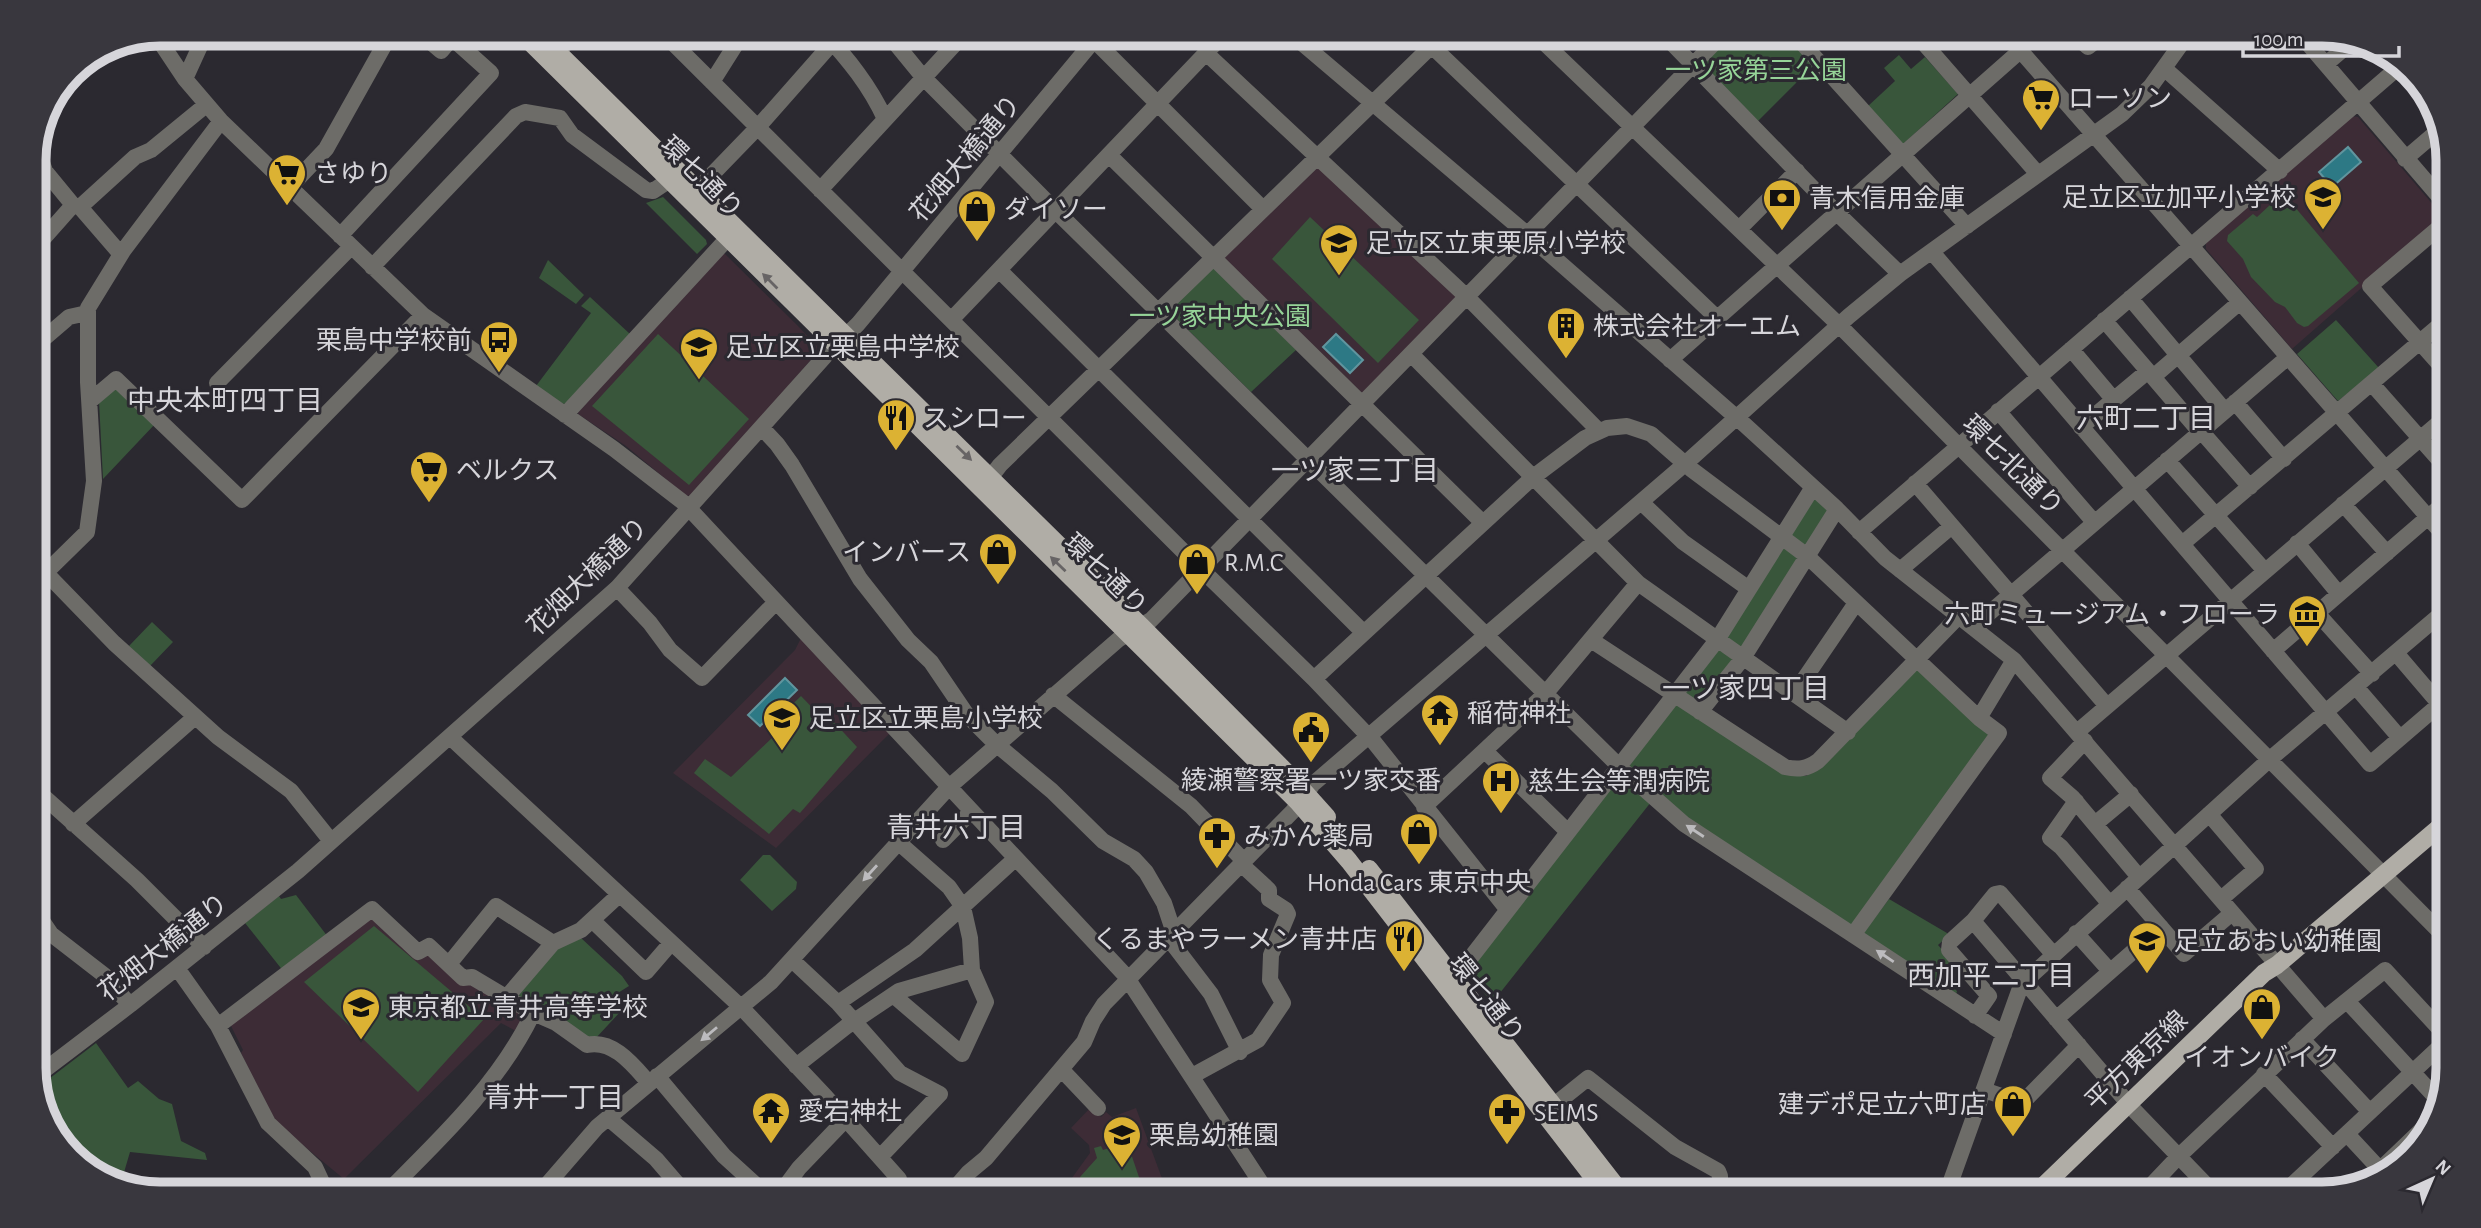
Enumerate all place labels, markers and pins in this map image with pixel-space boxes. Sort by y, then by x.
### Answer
supermarket icon: ローソン [2020,77,2062,132]
place label: ローソン [2068,86,2172,112]
supermarket icon: さゆり [266,152,308,207]
place label: さゆり [314,161,392,187]
school or university icon: 足立区立加平小学校 [2302,176,2344,231]
bank icon: 青木信用金庫 [1761,177,1803,232]
place label: 足立区立加平小学校 [2062,183,2296,211]
place label: 青木信用金庫 [1809,184,1965,212]
shop icon: ダイソー [956,188,998,243]
place label: ダイソー [1004,196,1108,223]
school or university icon: 足立区立東栗原小学校 [1318,222,1360,277]
place label: 足立区立東栗原小学校 [1366,229,1626,257]
building icon: 株式会社オーエム [1545,305,1587,360]
place label: 株式会社オーエム [1593,313,1801,340]
bus stop icon: 栗島中学校前 [478,319,520,374]
place label: 栗島中学校前 [316,326,472,354]
school or university icon: 足立区立栗島中学校 [678,326,720,381]
place label: 足立区立栗島中学校 [726,333,960,361]
restaurant icon: スシロー [875,397,917,452]
place label: スシロー [923,406,1027,432]
supermarket icon: ベルクス [408,449,450,504]
place label: ベルクス [456,458,559,484]
shop icon: インバース [977,531,1019,586]
place label: インバース [842,539,971,566]
shop icon: R.M.C [1176,541,1218,596]
place label: R.M.C [1224,550,1283,576]
museum icon: 六町ミュージアム・フローラ [2286,593,2328,648]
place label: 六町ミュージアム・フローラ [1944,601,2280,628]
temple icon: 稲荷神社 [1419,692,1461,747]
school or university icon: 足立区立栗島小学校 [761,697,803,752]
place label: 稲荷神社 [1467,700,1571,727]
place label: 足立区立栗島小学校 [809,704,1043,732]
public building icon: 綾瀬警察署一ツ家交番 [1290,709,1332,764]
hospital icon: 慈生会等潤病院 [1480,760,1522,815]
place label: 綾瀬警察署一ツ家交番 [1181,767,1441,794]
place label: 慈生会等潤病院 [1528,767,1710,795]
shop icon: Honda Cars 東京中央 [1398,811,1440,866]
pharmacy icon: みかん薬局 [1196,815,1238,870]
place label: みかん薬局 [1244,823,1374,850]
place label: Honda Cars 東京中央 [1307,869,1531,896]
restaurant icon: くるまやラーメン青井店 [1383,918,1425,973]
school or university icon: 足立あおい幼稚園 [2126,920,2168,975]
place label: くるまやラーメン青井店 [1093,926,1377,953]
place label: 足立あおい幼稚園 [2174,927,2382,955]
school or university icon: 東京都立青井高等学校 [340,986,382,1041]
shop icon: イオンバイク [2241,986,2283,1041]
place label: 東京都立青井高等学校 [388,993,648,1021]
place label: イオンバイク [2184,1044,2340,1071]
shop icon: 建デポ足立六町店 [1992,1083,2034,1138]
temple icon: 愛宕神社 [750,1090,792,1145]
place label: 建デポ足立六町店 [1778,1090,1986,1118]
pharmacy icon: SEIMS [1486,1091,1528,1146]
place label: 愛宕神社 [798,1098,902,1125]
place label: SEIMS [1534,1100,1599,1126]
school or university icon: 栗島幼稚園 [1101,1114,1143,1169]
place label: 栗島幼稚園 [1149,1121,1279,1149]

